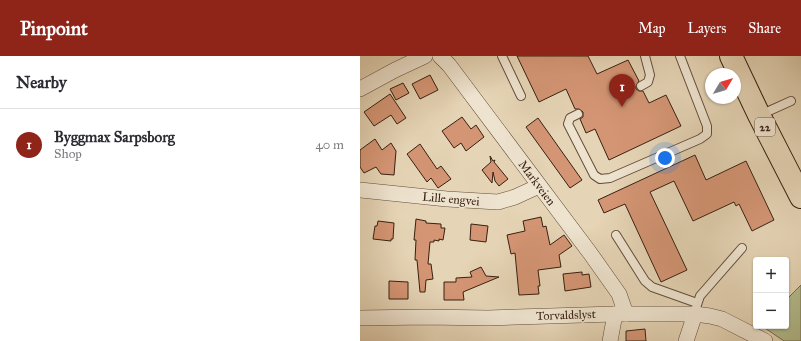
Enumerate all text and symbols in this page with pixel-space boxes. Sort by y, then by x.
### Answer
text: Pinpoint [20,17,88,40]
text: Map [638,20,666,37]
text: Layers [688,20,726,37]
text: Share [748,20,781,37]
north arrow [705,68,741,104]
text: Nearby [16,72,67,93]
pin: 1 [609,74,635,107]
road number: 22 [755,118,775,136]
text: Byggmax Sarpsborg [54,128,175,146]
text: 1 [26,137,32,153]
text: 40 m [315,137,344,153]
text: Shop [54,146,82,162]
your location [655,148,675,168]
street label: Markveien [516,158,559,209]
street label: Lille engvei [422,190,481,210]
map controls [753,257,789,329]
button: + [753,257,789,293]
button: − [753,293,789,329]
street label: Torvaldslyst [536,307,597,323]

